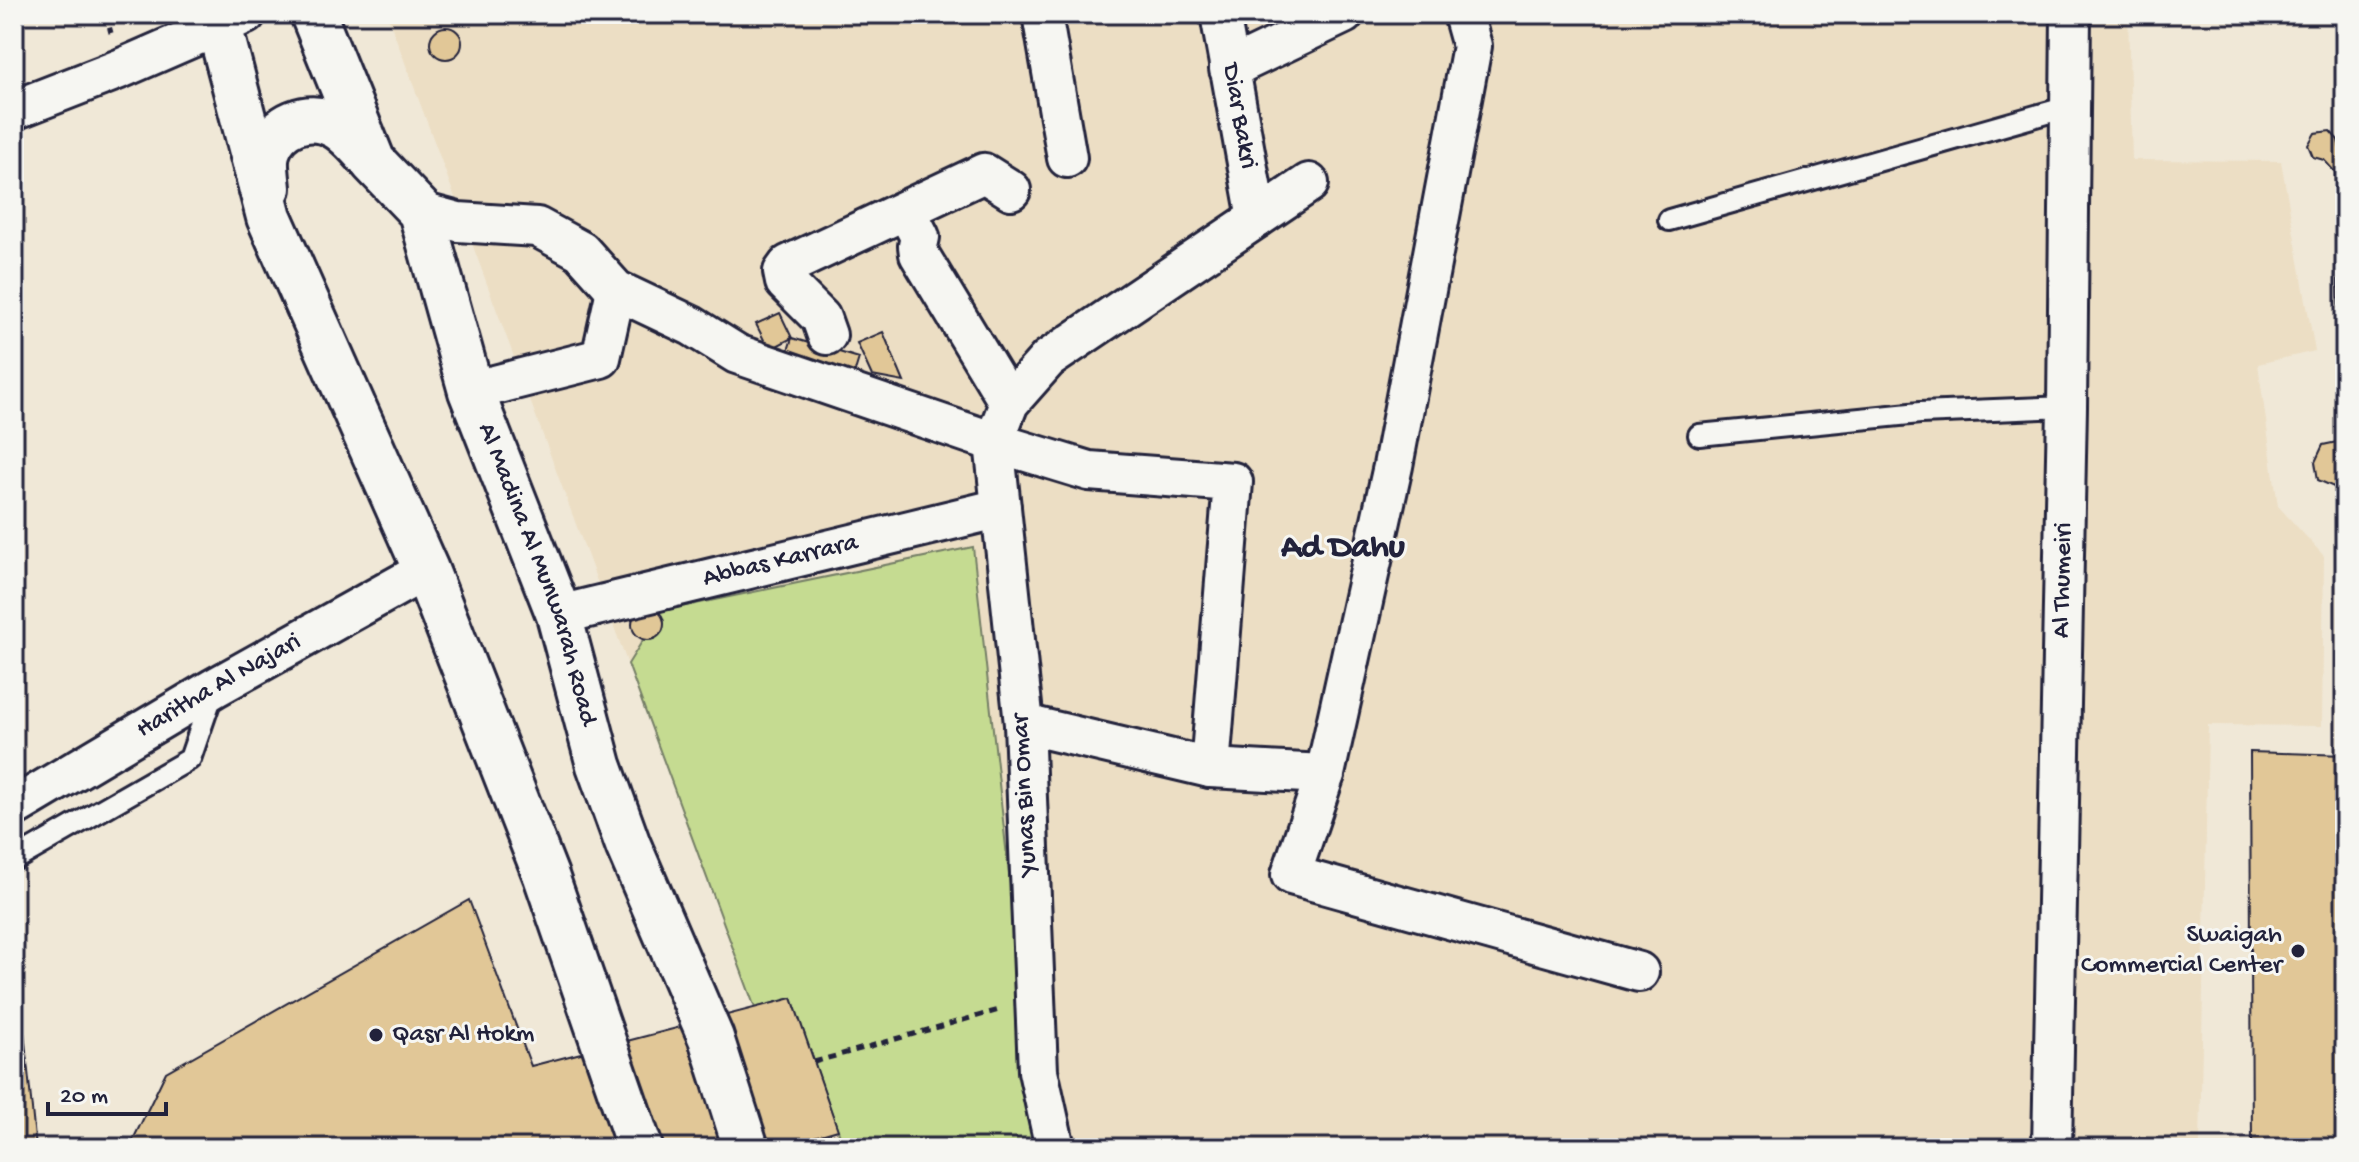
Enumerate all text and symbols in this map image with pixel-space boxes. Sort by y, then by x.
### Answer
street label: Diar Bakri [1213,59,1263,172]
street label: Al Madina Al Munwarah Road [470,419,604,731]
street label: Al Thumeiri [2047,522,2080,638]
street label: Abbas Karrara [700,527,863,595]
district label: Ad Dahu [1280,529,1405,569]
street label: Haritha Al Najari [131,627,307,746]
street label: Yunas Bin Omar [1006,711,1046,879]
place label: Swaigah Commercial Center [2081,921,2285,982]
marker: Swaigah Commercial Center [2289,942,2307,960]
place label: Qasr Al Hokm [392,1020,534,1051]
marker: Qasr Al Hokm [367,1026,385,1044]
scale bar [48,1066,166,1116]
text: 20 m [60,1083,108,1112]

